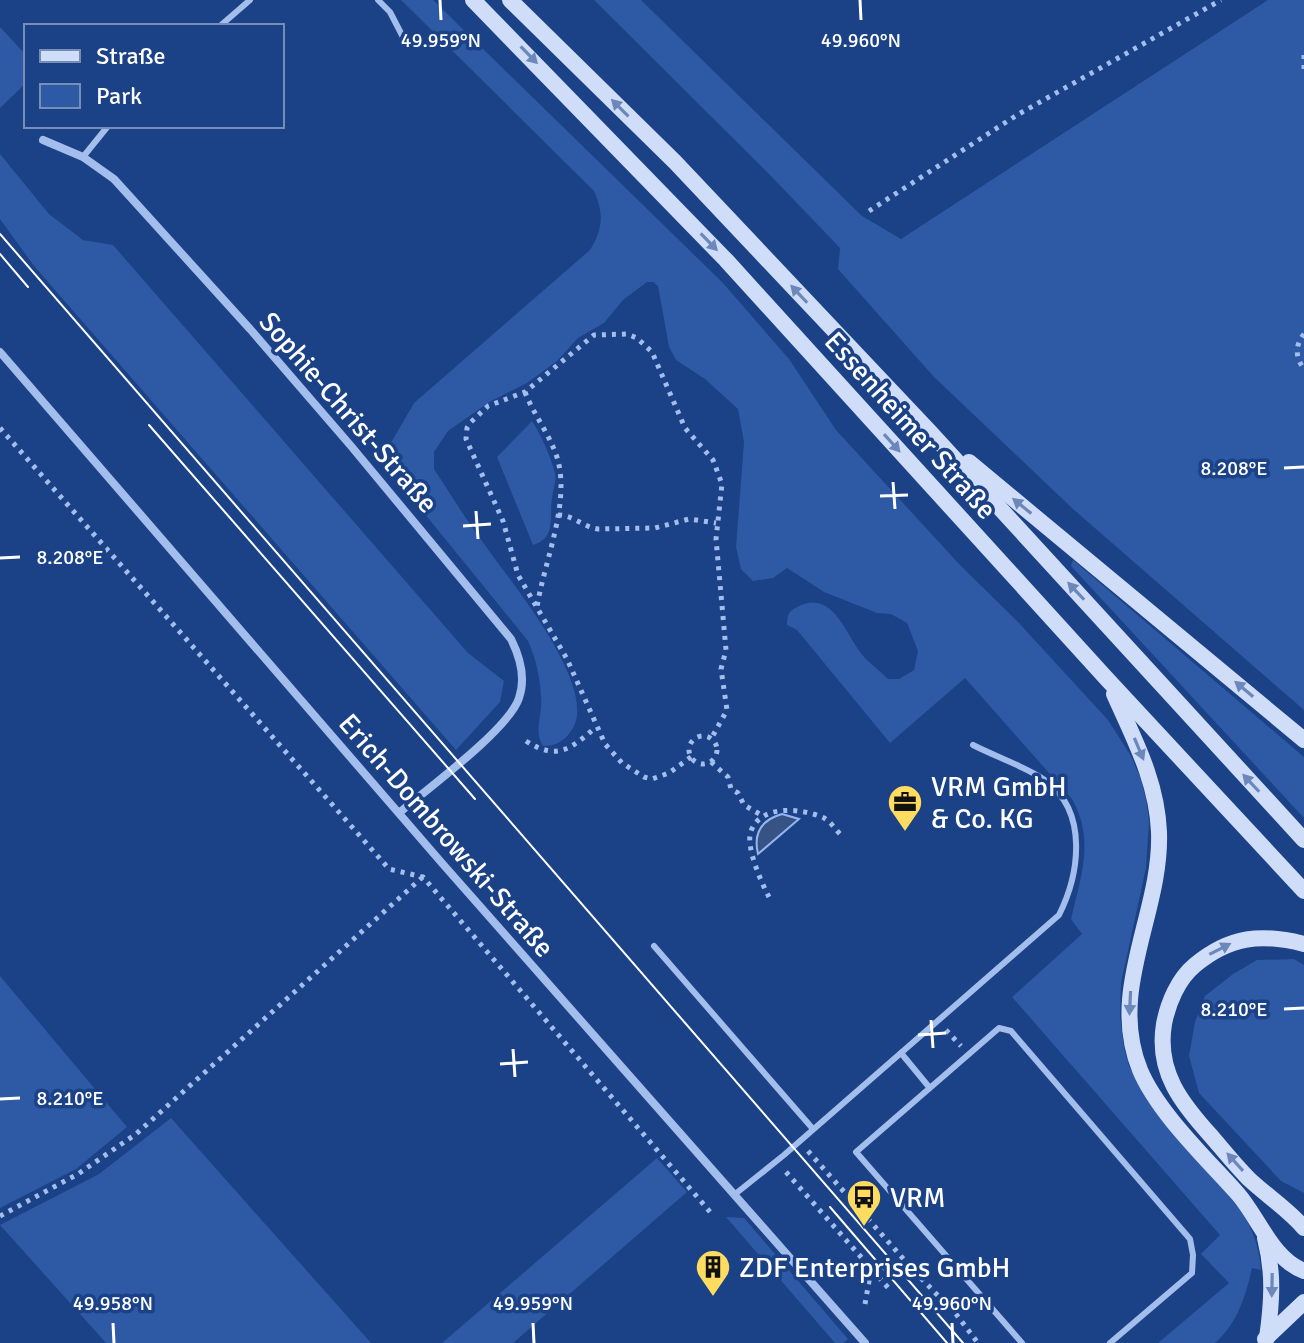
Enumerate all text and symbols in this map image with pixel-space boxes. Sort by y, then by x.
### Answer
legend [24,24,284,128]
text: 49.959°N [401,28,481,53]
text: 49.960°N [821,28,901,53]
text: Straße [96,41,166,71]
one-way arrow [519,45,537,64]
text: Park [96,81,142,111]
one-way arrow [611,99,630,117]
one-way arrow [700,232,718,251]
one-way arrow [791,284,809,303]
street label: Sophie-Christ-Straße [252,305,445,520]
street label: Essenheimer Straße [817,325,1003,526]
one-way arrow [883,434,901,453]
text: 8.208°E [1200,456,1268,481]
one-way arrow [1013,498,1033,515]
text: 8.208°E [36,545,104,570]
one-way arrow [1067,582,1085,601]
one-way arrow [1235,681,1255,698]
street label: Erich-Dombrowski-Straße [331,707,561,964]
one-way arrow [1132,737,1145,761]
place label: VRM GmbH & Co. KG [931,770,1067,836]
one-way arrow [1243,774,1261,793]
office icon: VRM GmbH & Co. KG [886,783,924,833]
one-way arrow [1208,942,1231,956]
one-way arrow [1123,991,1136,1016]
text: 8.210°E [1200,997,1268,1022]
text: 8.210°E [36,1086,104,1111]
one-way arrow [1226,1153,1244,1172]
bus stop icon: VRM [845,1178,883,1228]
place label: VRM [890,1181,946,1215]
building icon: ZDF Enterprises GmbH [694,1248,732,1298]
place label: ZDF Enterprises GmbH [739,1251,1011,1285]
one-way arrow [1266,1273,1278,1298]
text: 49.958°N [73,1291,153,1316]
text: 49.959°N [493,1291,573,1316]
text: 49.960°N [912,1291,992,1316]

